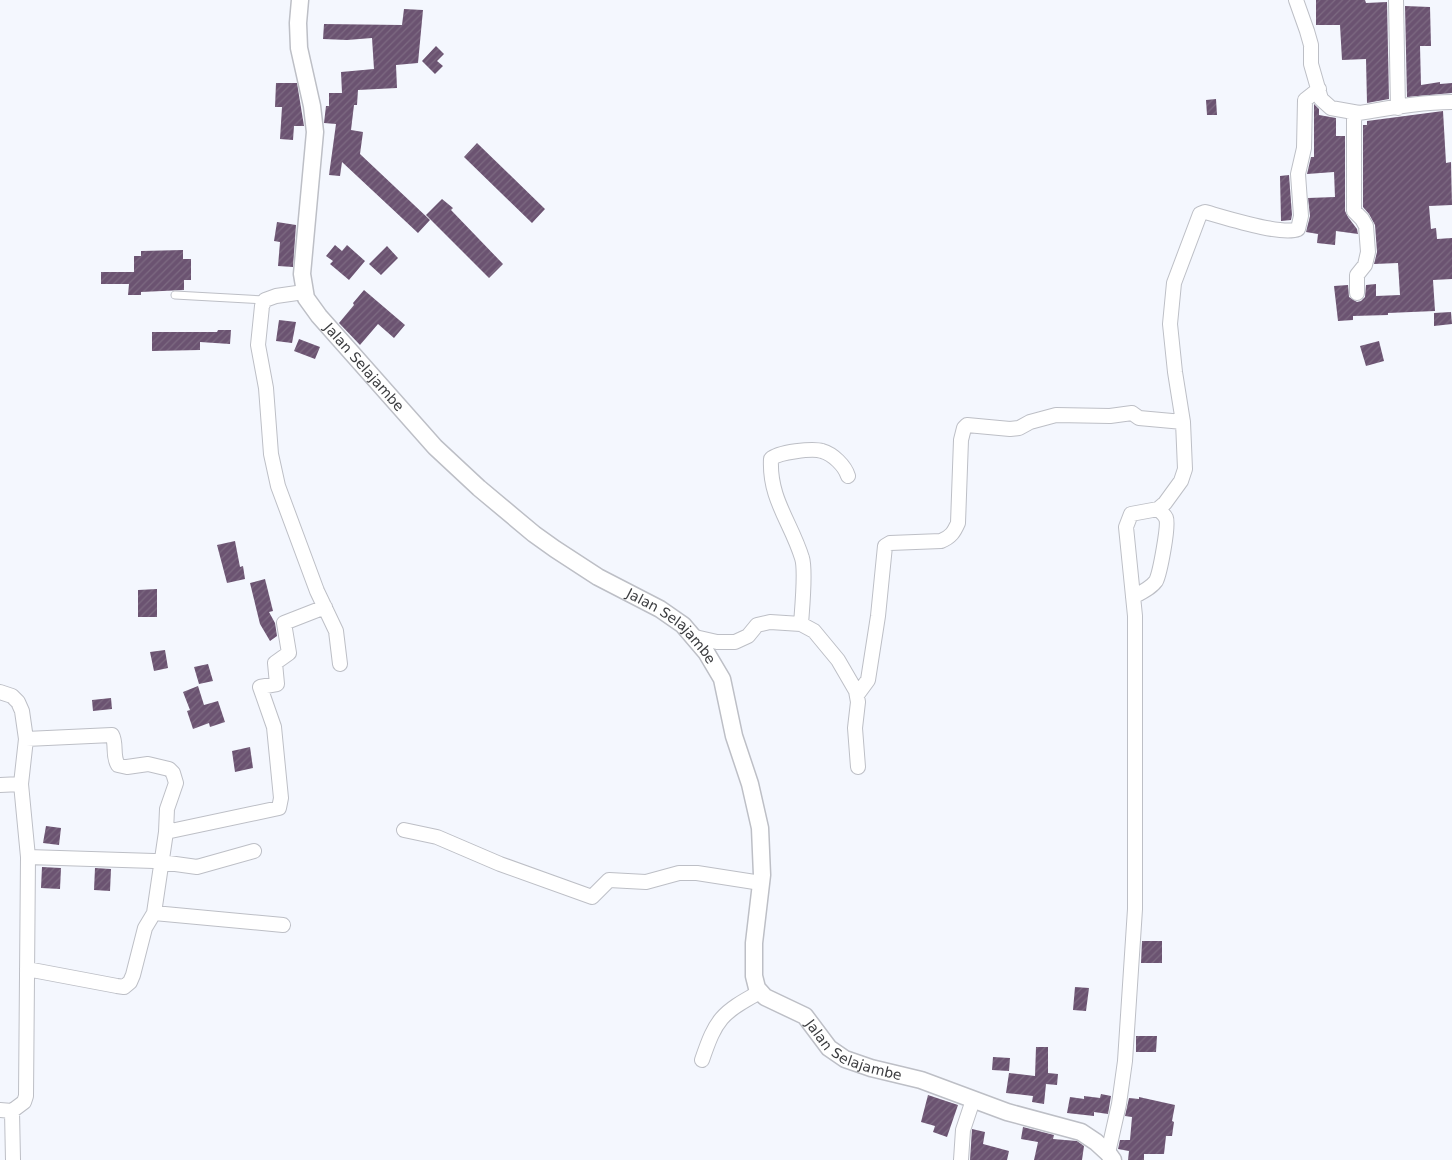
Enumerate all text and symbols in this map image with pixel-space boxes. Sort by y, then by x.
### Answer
street label: Jalan Selajambe [320,319,407,414]
street label: Jalan Selajambe [623,585,719,666]
street label: Jalan Selajambe [802,1015,904,1083]

